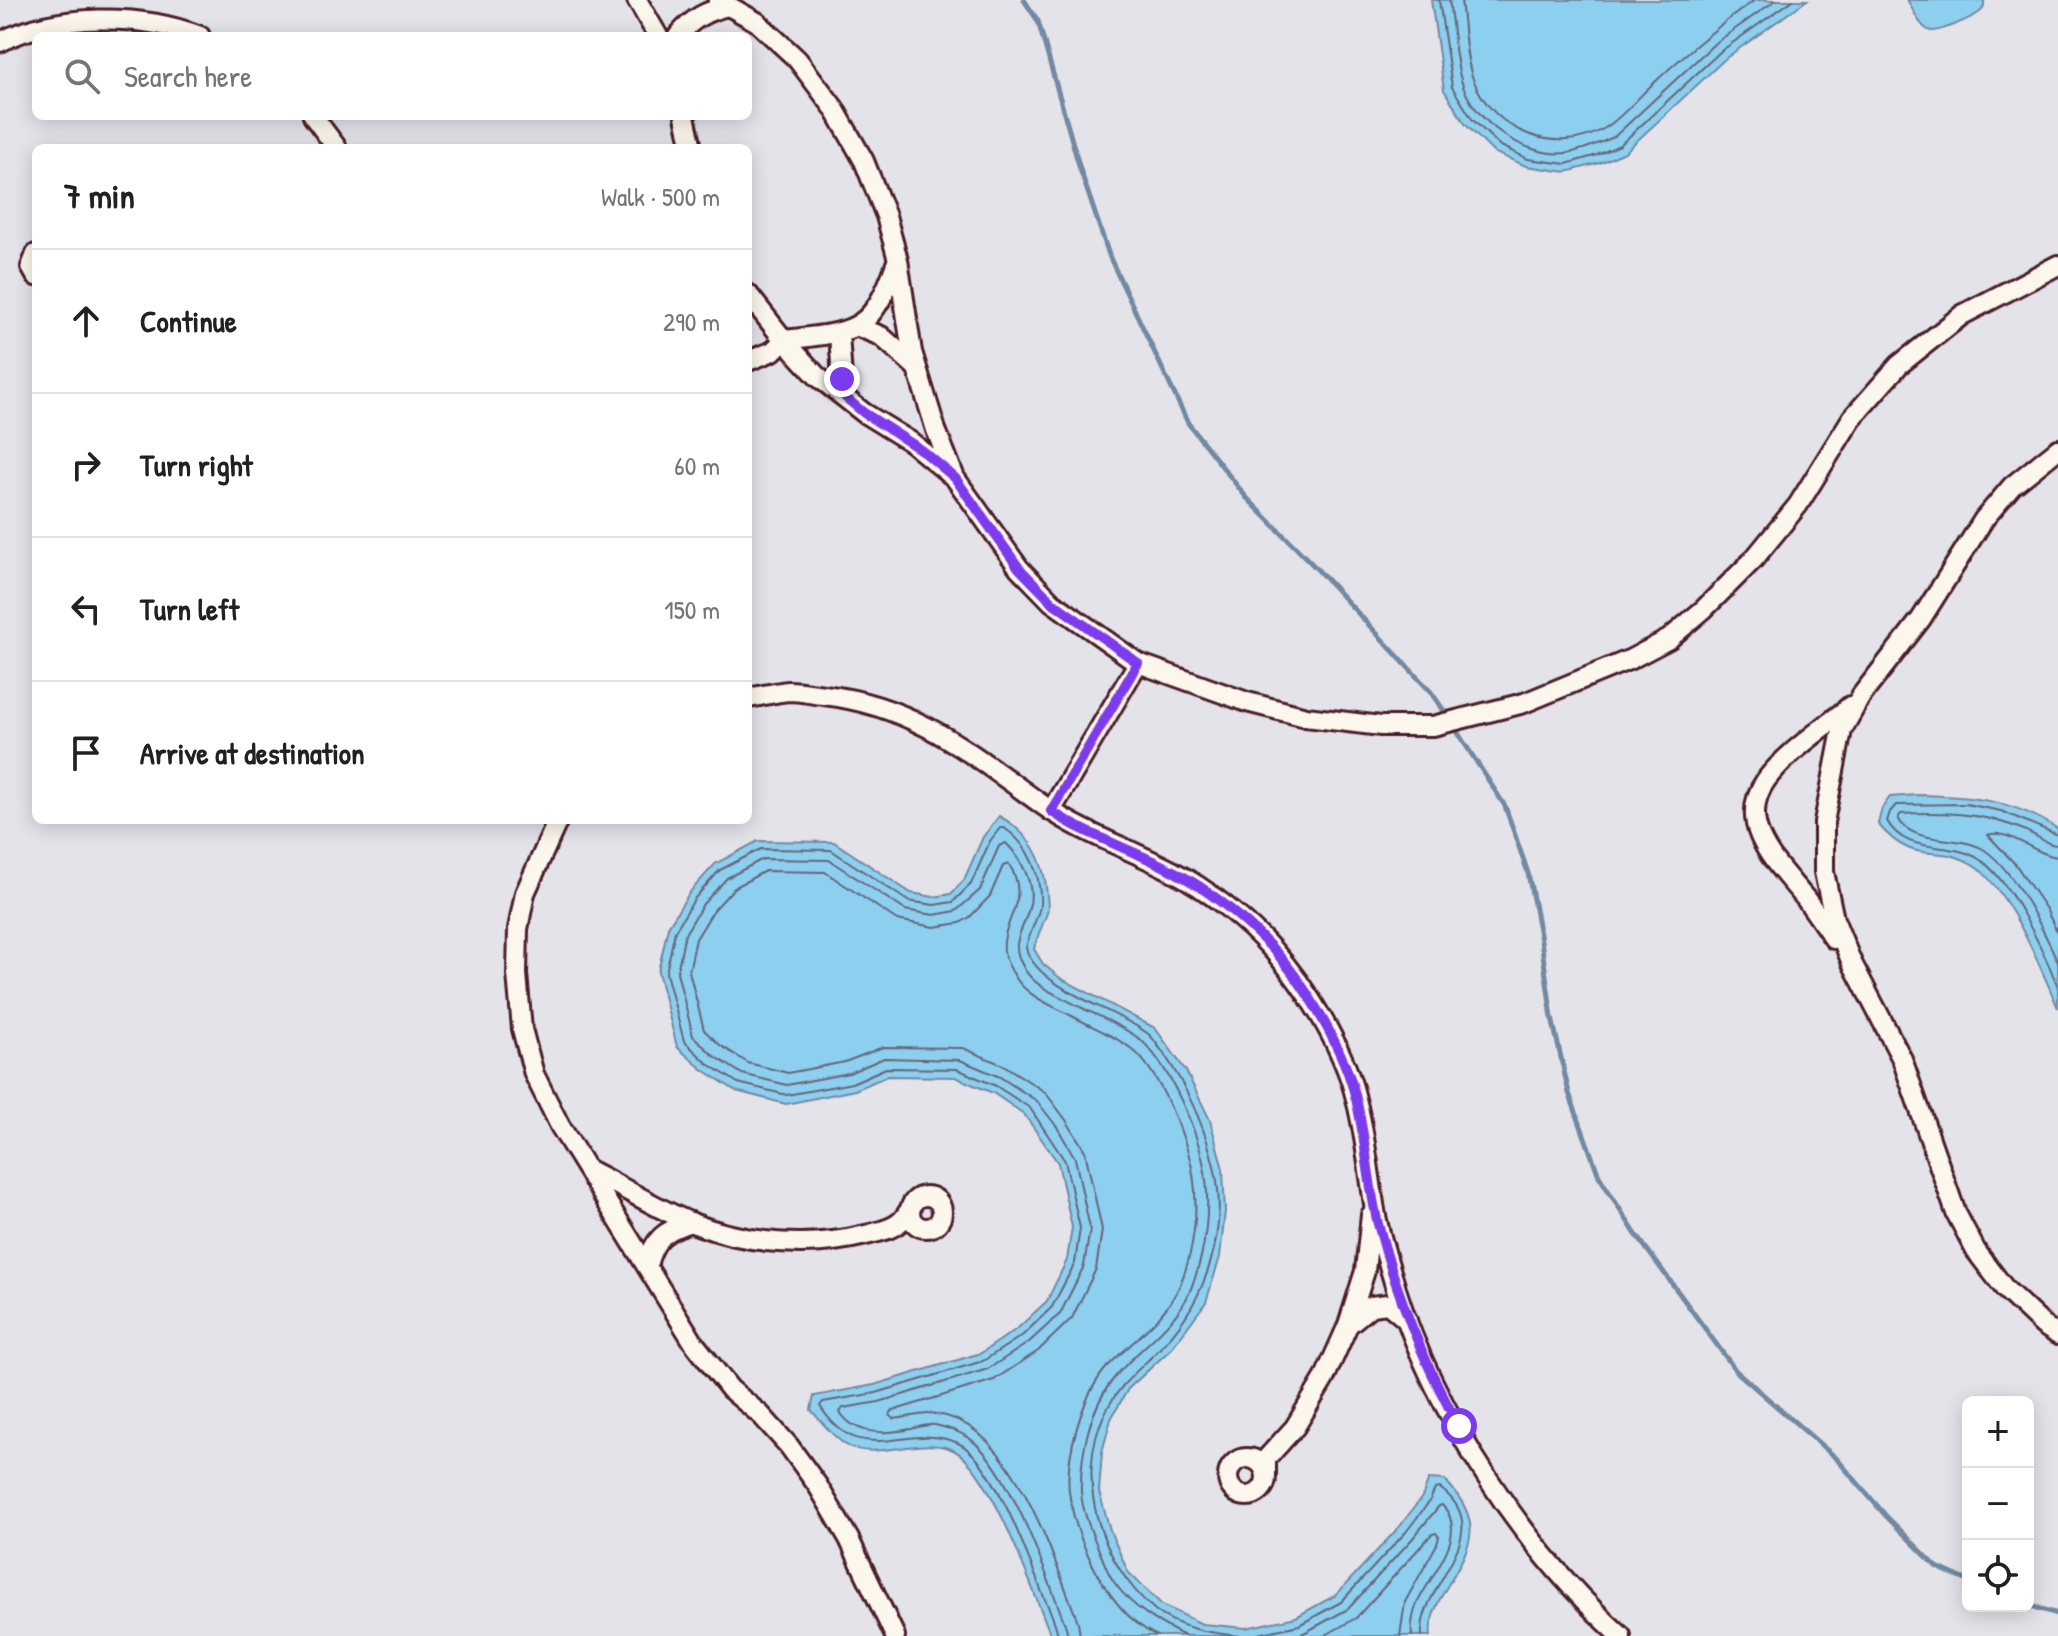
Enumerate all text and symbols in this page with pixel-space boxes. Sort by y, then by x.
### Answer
search box [32,32,752,120]
icon: search [60,54,104,98]
text: Search here [124,56,252,96]
text: 7 min [64,173,135,219]
text: Walk · 500 m [601,179,720,214]
icon: ahead [64,299,108,343]
text: Continue [140,301,237,341]
text: 290 m [663,304,720,339]
route end [824,361,860,397]
icon: right [64,443,108,487]
text: Turn right [140,445,253,485]
text: 60 m [674,448,720,483]
icon: left [64,587,108,631]
text: Turn left [140,589,239,629]
text: 150 m [664,592,720,627]
icon: arrive [64,731,108,775]
text: Arrive at destination [140,733,365,773]
map controls [1962,1396,2034,1612]
button: + [1962,1396,2034,1468]
route start [1441,1408,1477,1444]
button: − [1962,1468,2034,1540]
button: locate [1962,1540,2034,1612]

